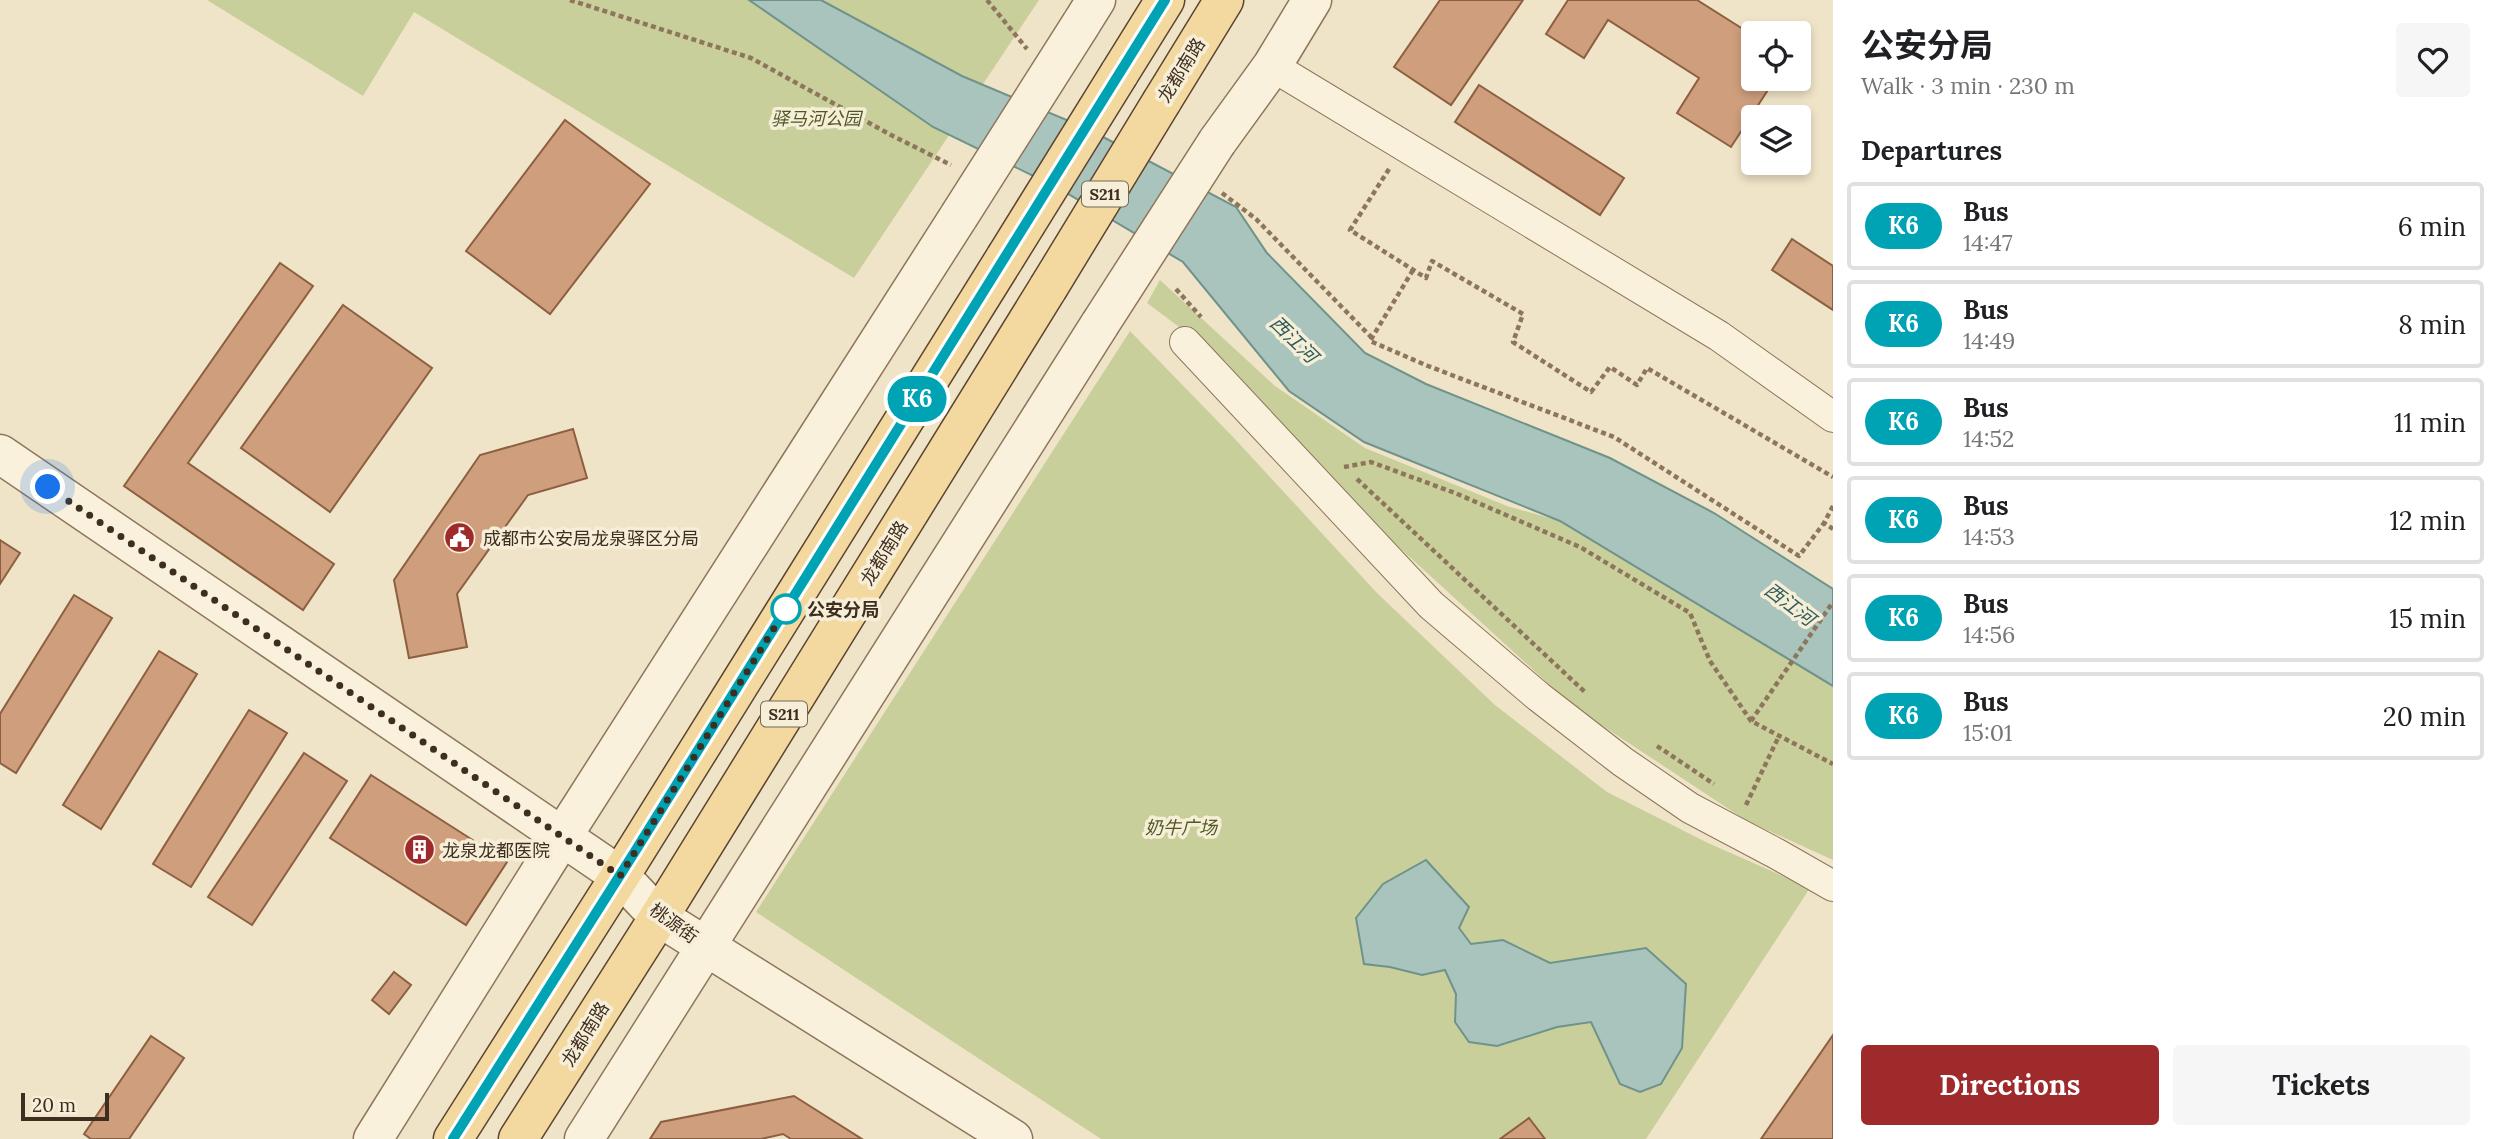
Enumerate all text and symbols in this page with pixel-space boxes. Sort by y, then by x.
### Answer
map controls [1741,21,1811,175]
button: locate [1741,21,1811,91]
button: heart [2396,23,2470,97]
text: 公安分局 [1861,24,1993,66]
street label: 龙都南路 [1152,33,1210,107]
text: Walk · 3 min · 230 m [1861,71,2075,100]
button: layers [1741,105,1811,175]
park label: 驿马河公园 [771,107,864,130]
text: Departures [1861,134,2002,167]
road number: S211 [1082,182,1128,206]
text: Bus [1963,195,2009,228]
text: K6 [1888,210,1919,241]
text: 6 min [2398,210,2466,243]
text: 14:47 [1963,228,2013,257]
text: Bus [1963,293,2009,326]
text: K6 [1888,308,1919,339]
text: 8 min [2398,308,2466,341]
water label: 西江河 [1265,311,1326,370]
text: 14:49 [1963,326,2015,355]
line badge: K6 [886,376,948,422]
text: K6 [902,383,932,414]
text: Bus [1963,391,2009,424]
text: K6 [1888,406,1919,437]
text: 11 min [2394,406,2466,439]
text: 14:52 [1963,424,2014,453]
your location [30,469,65,504]
text: Bus [1963,489,2009,522]
text: K6 [1888,504,1919,535]
text: 12 min [2389,504,2466,537]
street label: 龙都南路 [855,516,913,590]
public building icon: 成都市公安局龙泉驿区分局 [443,521,477,555]
text: 14:53 [1963,522,2015,551]
place label: 成都市公安局龙泉驿区分局 [483,527,699,550]
water label: 西江河 [1760,577,1823,633]
text: Bus [1963,587,2009,620]
marker: 公安分局 [771,594,801,624]
place label: 公安分局 [807,598,879,621]
text: K6 [1888,602,1919,633]
text: 15 min [2389,602,2466,635]
text: 14:56 [1963,620,2015,649]
text: Bus [1963,685,2009,718]
text: K6 [1888,700,1919,731]
text: 20 min [2383,700,2466,733]
road number: S211 [761,702,807,726]
text: 15:01 [1963,718,2012,747]
park label: 奶牛广场 [1145,816,1219,839]
building icon: 龙泉龙都医院 [402,833,436,867]
place label: 龙泉龙都医院 [442,839,550,862]
street label: 桃源街 [645,898,703,948]
street label: 龙都南路 [556,997,614,1071]
button: Directions [1861,1045,2159,1125]
button: Tickets [2173,1045,2470,1125]
scale bar [21,1090,108,1122]
text: 20 m [32,1093,76,1117]

